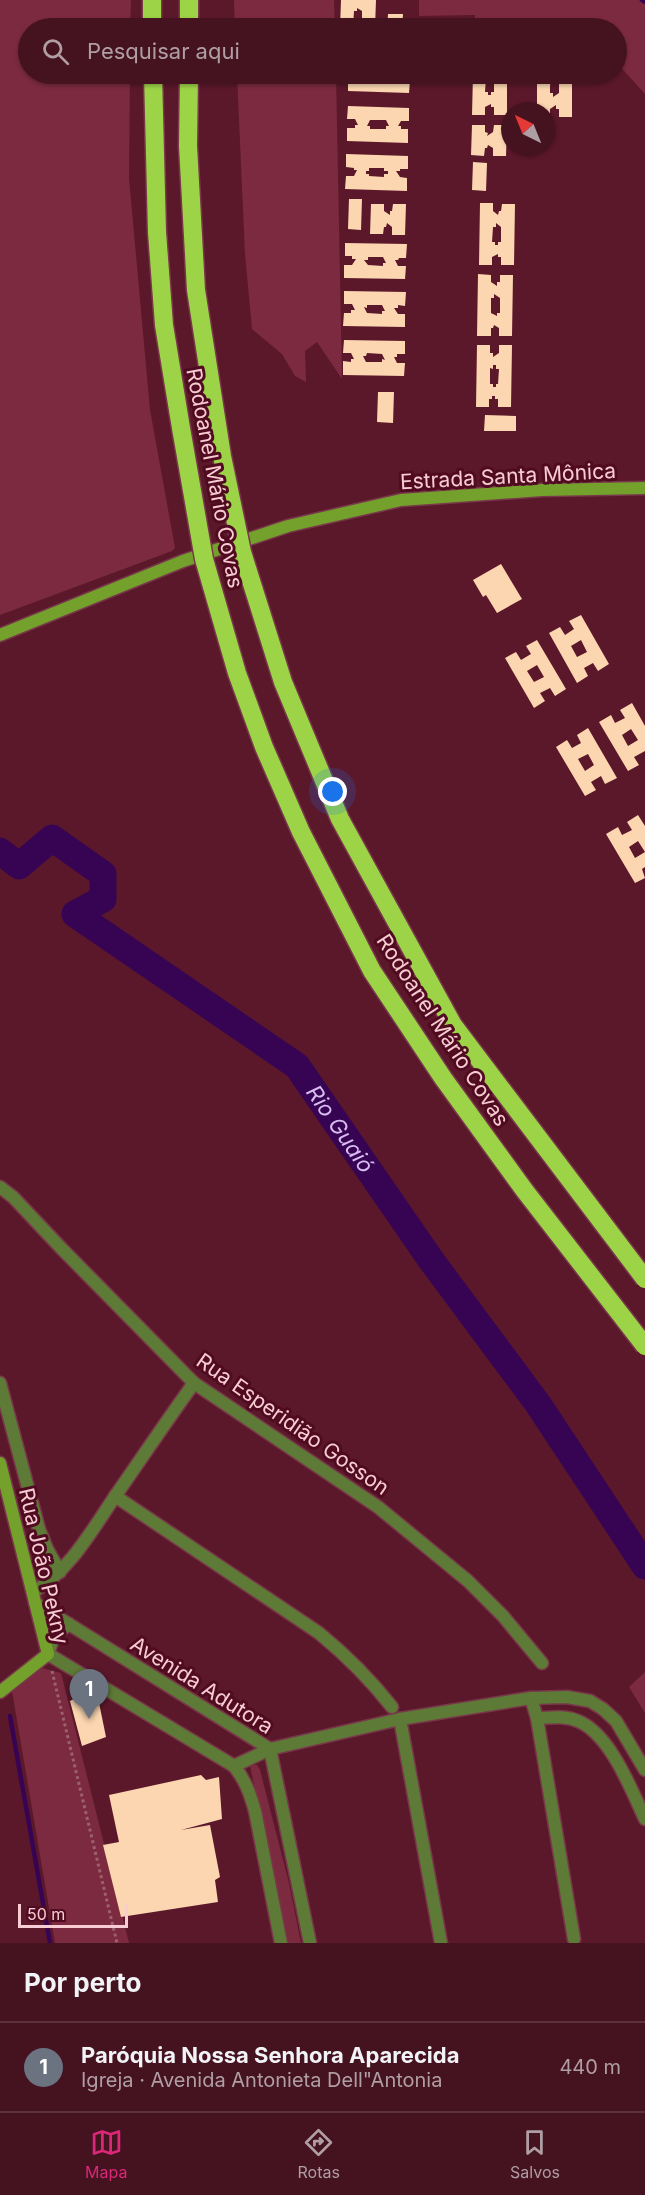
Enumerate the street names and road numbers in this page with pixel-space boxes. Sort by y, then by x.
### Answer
street label: Rodoanel Mário Covas [181,366,249,590]
street label: Estrada Santa Mônica [399,458,617,494]
street label: Rodoanel Mário Covas [372,929,514,1131]
street label: Rua Esperidião Gosson [192,1348,394,1500]
street label: Rua João Pekny [14,1485,74,1647]
street label: Avenida Adutora [126,1631,278,1739]

